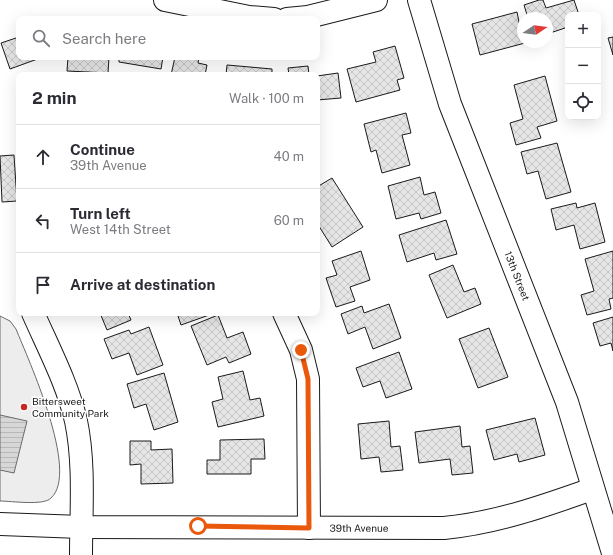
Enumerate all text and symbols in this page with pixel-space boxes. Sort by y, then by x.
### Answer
north arrow [517,12,553,48]
map controls [565,12,601,120]
button: + [565,12,601,48]
search box [16,16,320,60]
icon: search [30,27,52,49]
text: Search here [62,30,146,47]
button: − [565,48,601,84]
button: locate [565,84,601,120]
text: 2 min [32,88,77,108]
text: Walk · 100 m [229,91,304,106]
text: Continue [70,141,135,158]
icon: ahead [32,146,54,168]
text: 40 m [273,149,304,164]
text: 39th Avenue [70,158,147,173]
text: Turn left [70,205,131,222]
icon: left [32,210,54,232]
text: 60 m [274,213,304,228]
text: West 14th Street [70,222,171,237]
street label: 13th Street [502,249,532,302]
icon: arrive [32,274,54,296]
text: Arrive at destination [70,276,215,293]
route end [292,341,310,359]
place label: Bittersweet Community Park [32,395,109,419]
marker: Bittersweet Community Park [19,402,29,412]
route start [189,517,207,535]
street label: 39th Avenue [329,522,389,534]

